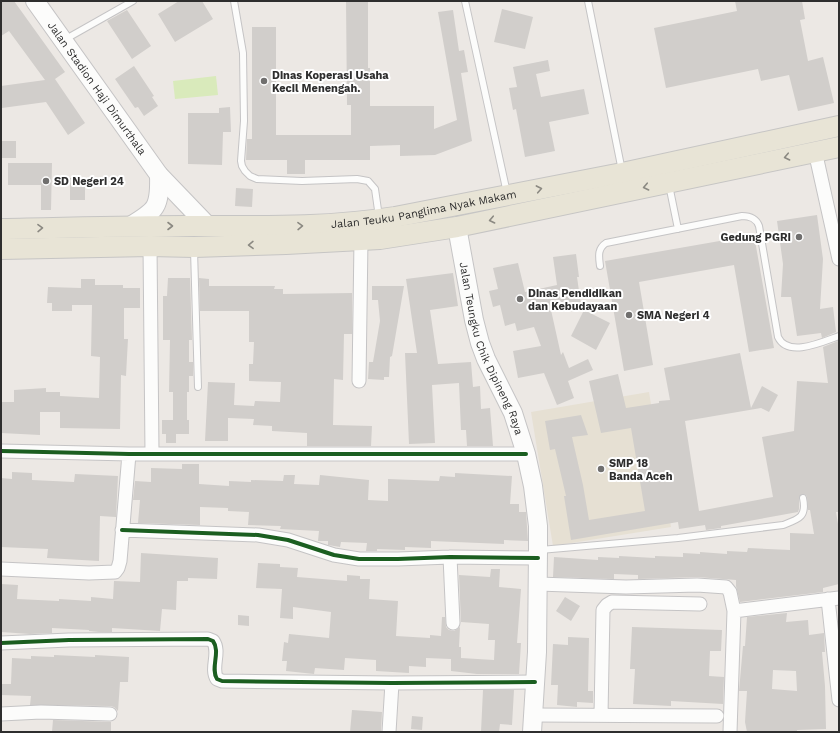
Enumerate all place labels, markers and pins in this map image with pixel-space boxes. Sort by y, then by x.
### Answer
place label: Dinas Koperasi Usaha Kecil Menengah. [272,69,389,95]
marker: Dinas Koperasi Usaha Kecil Menengah. [259,76,269,86]
place label: SD Negeri 24 [54,175,124,188]
marker: SD Negeri 24 [41,176,51,186]
place label: Gedung PGRI [720,231,791,244]
marker: Gedung PGRI [794,232,804,242]
place label: Dinas Pendidikan dan Kebudayaan [528,287,622,313]
marker: Dinas Pendidikan dan Kebudayaan [515,294,525,304]
place label: SMA Negeri 4 [637,309,710,322]
marker: SMA Negeri 4 [624,310,634,320]
place label: SMP 18 Banda Aceh [609,457,673,483]
marker: SMP 18 Banda Aceh [596,464,606,474]

